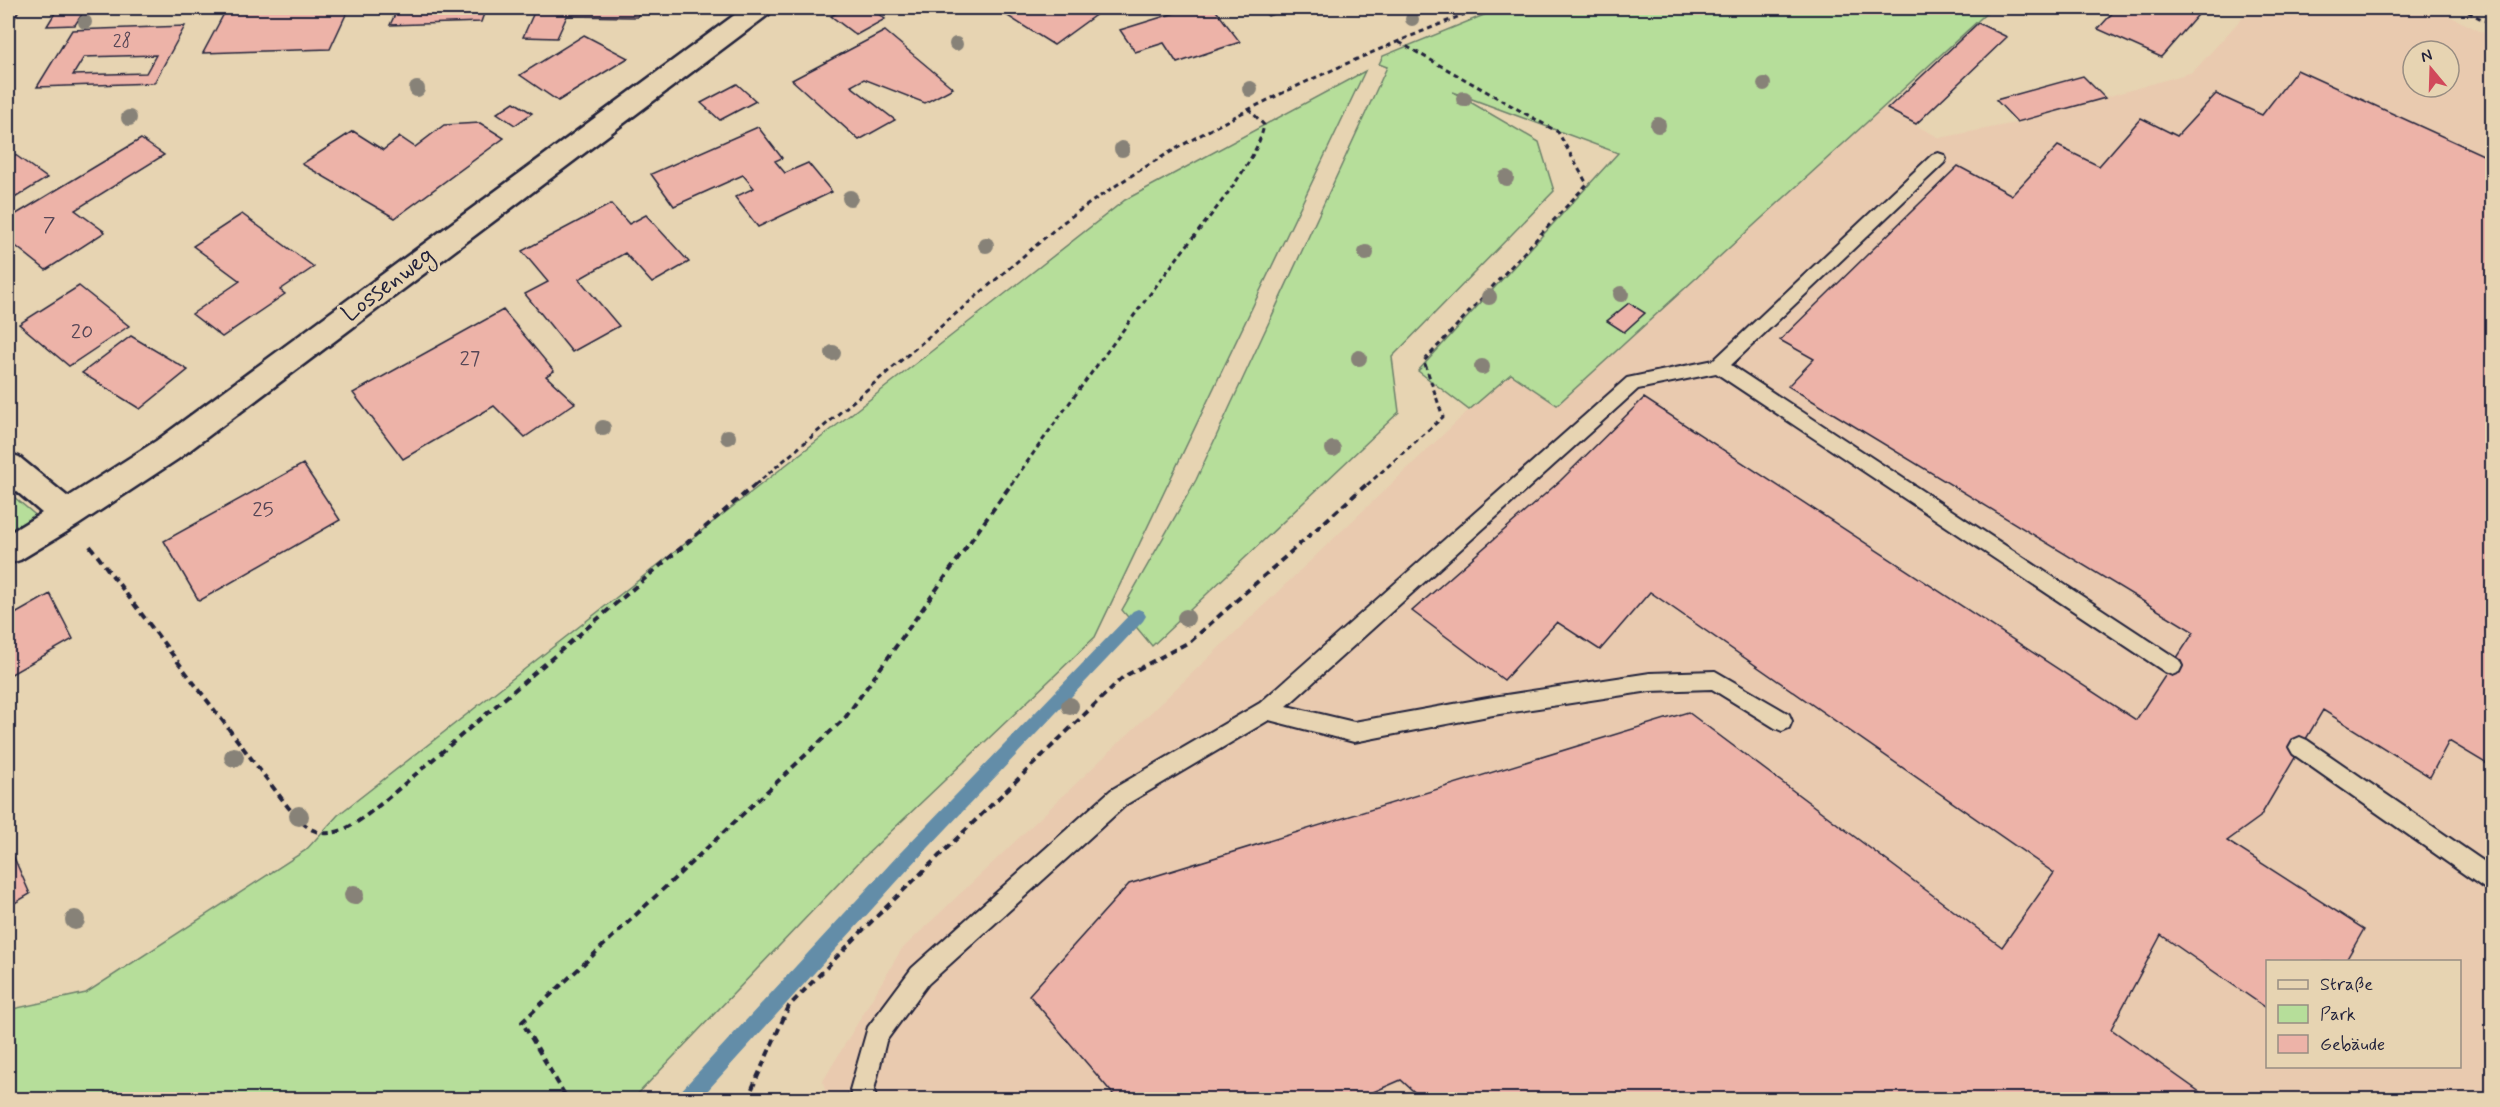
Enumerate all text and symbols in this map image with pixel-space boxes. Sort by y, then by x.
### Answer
house number: 28 [113,29,131,53]
north arrow [2401,39,2461,99]
text: N [2418,45,2435,68]
house number: 7 [43,211,56,239]
street label: Lossenweg [336,240,441,331]
house number: 20 [71,318,93,346]
house number: 27 [460,345,480,373]
house number: 25 [252,496,274,524]
legend [2266,960,2461,1068]
text: Straße [2320,973,2373,997]
text: Park [2320,1003,2356,1027]
text: Gebäude [2320,1033,2385,1057]

